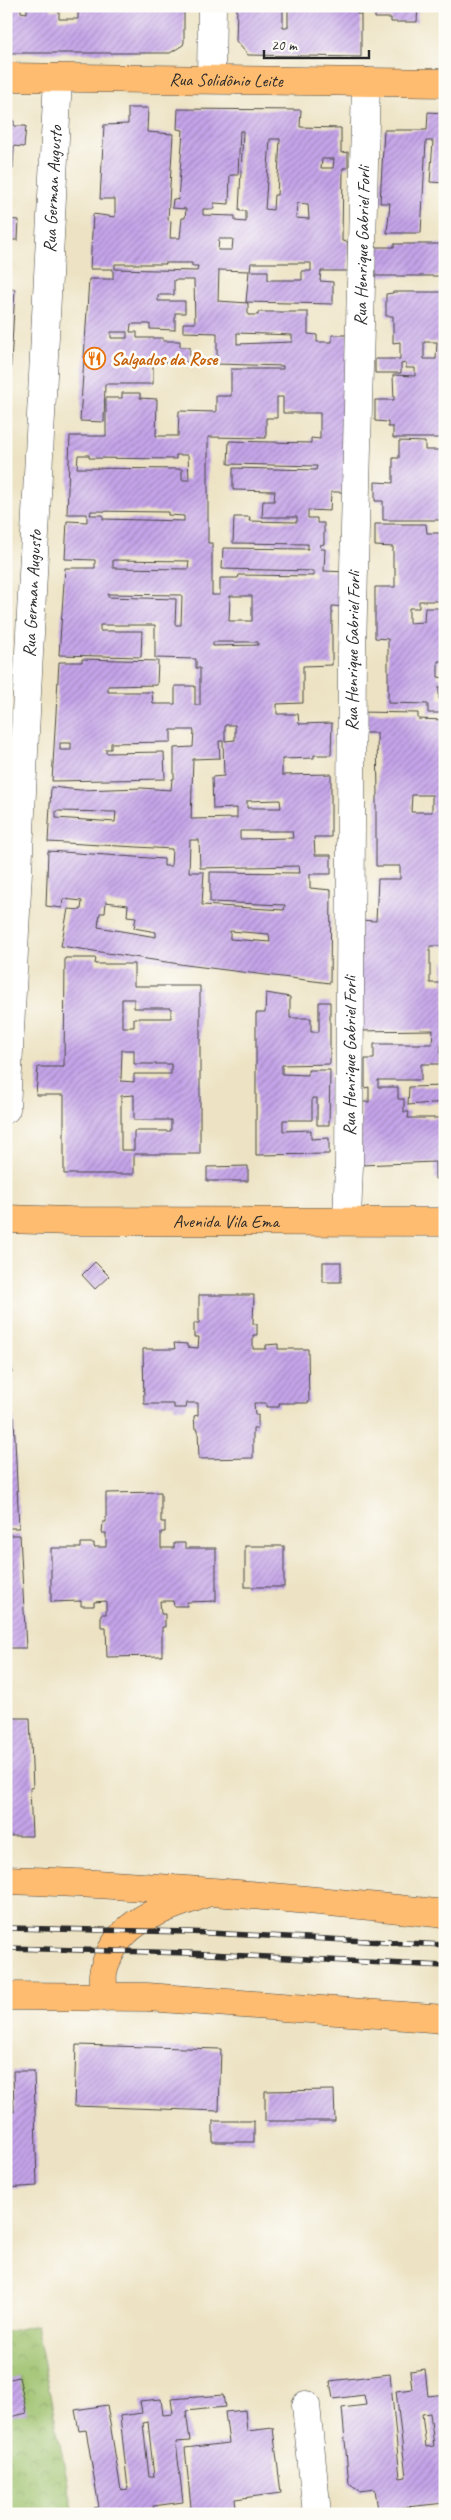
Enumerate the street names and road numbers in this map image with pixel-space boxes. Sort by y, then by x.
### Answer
street label: Rua Solidônio Leite [169,68,284,92]
street label: Rua German Augusto [38,123,67,253]
street label: Rua Henrique Gabriel Forli [349,163,375,326]
street label: Rua German Augusto [18,528,46,658]
street label: Rua Henrique Gabriel Forli [341,568,365,731]
street label: Rua Henrique Gabriel Forli [338,973,361,1136]
street label: Avenida Vila Ema [173,1210,281,1233]

